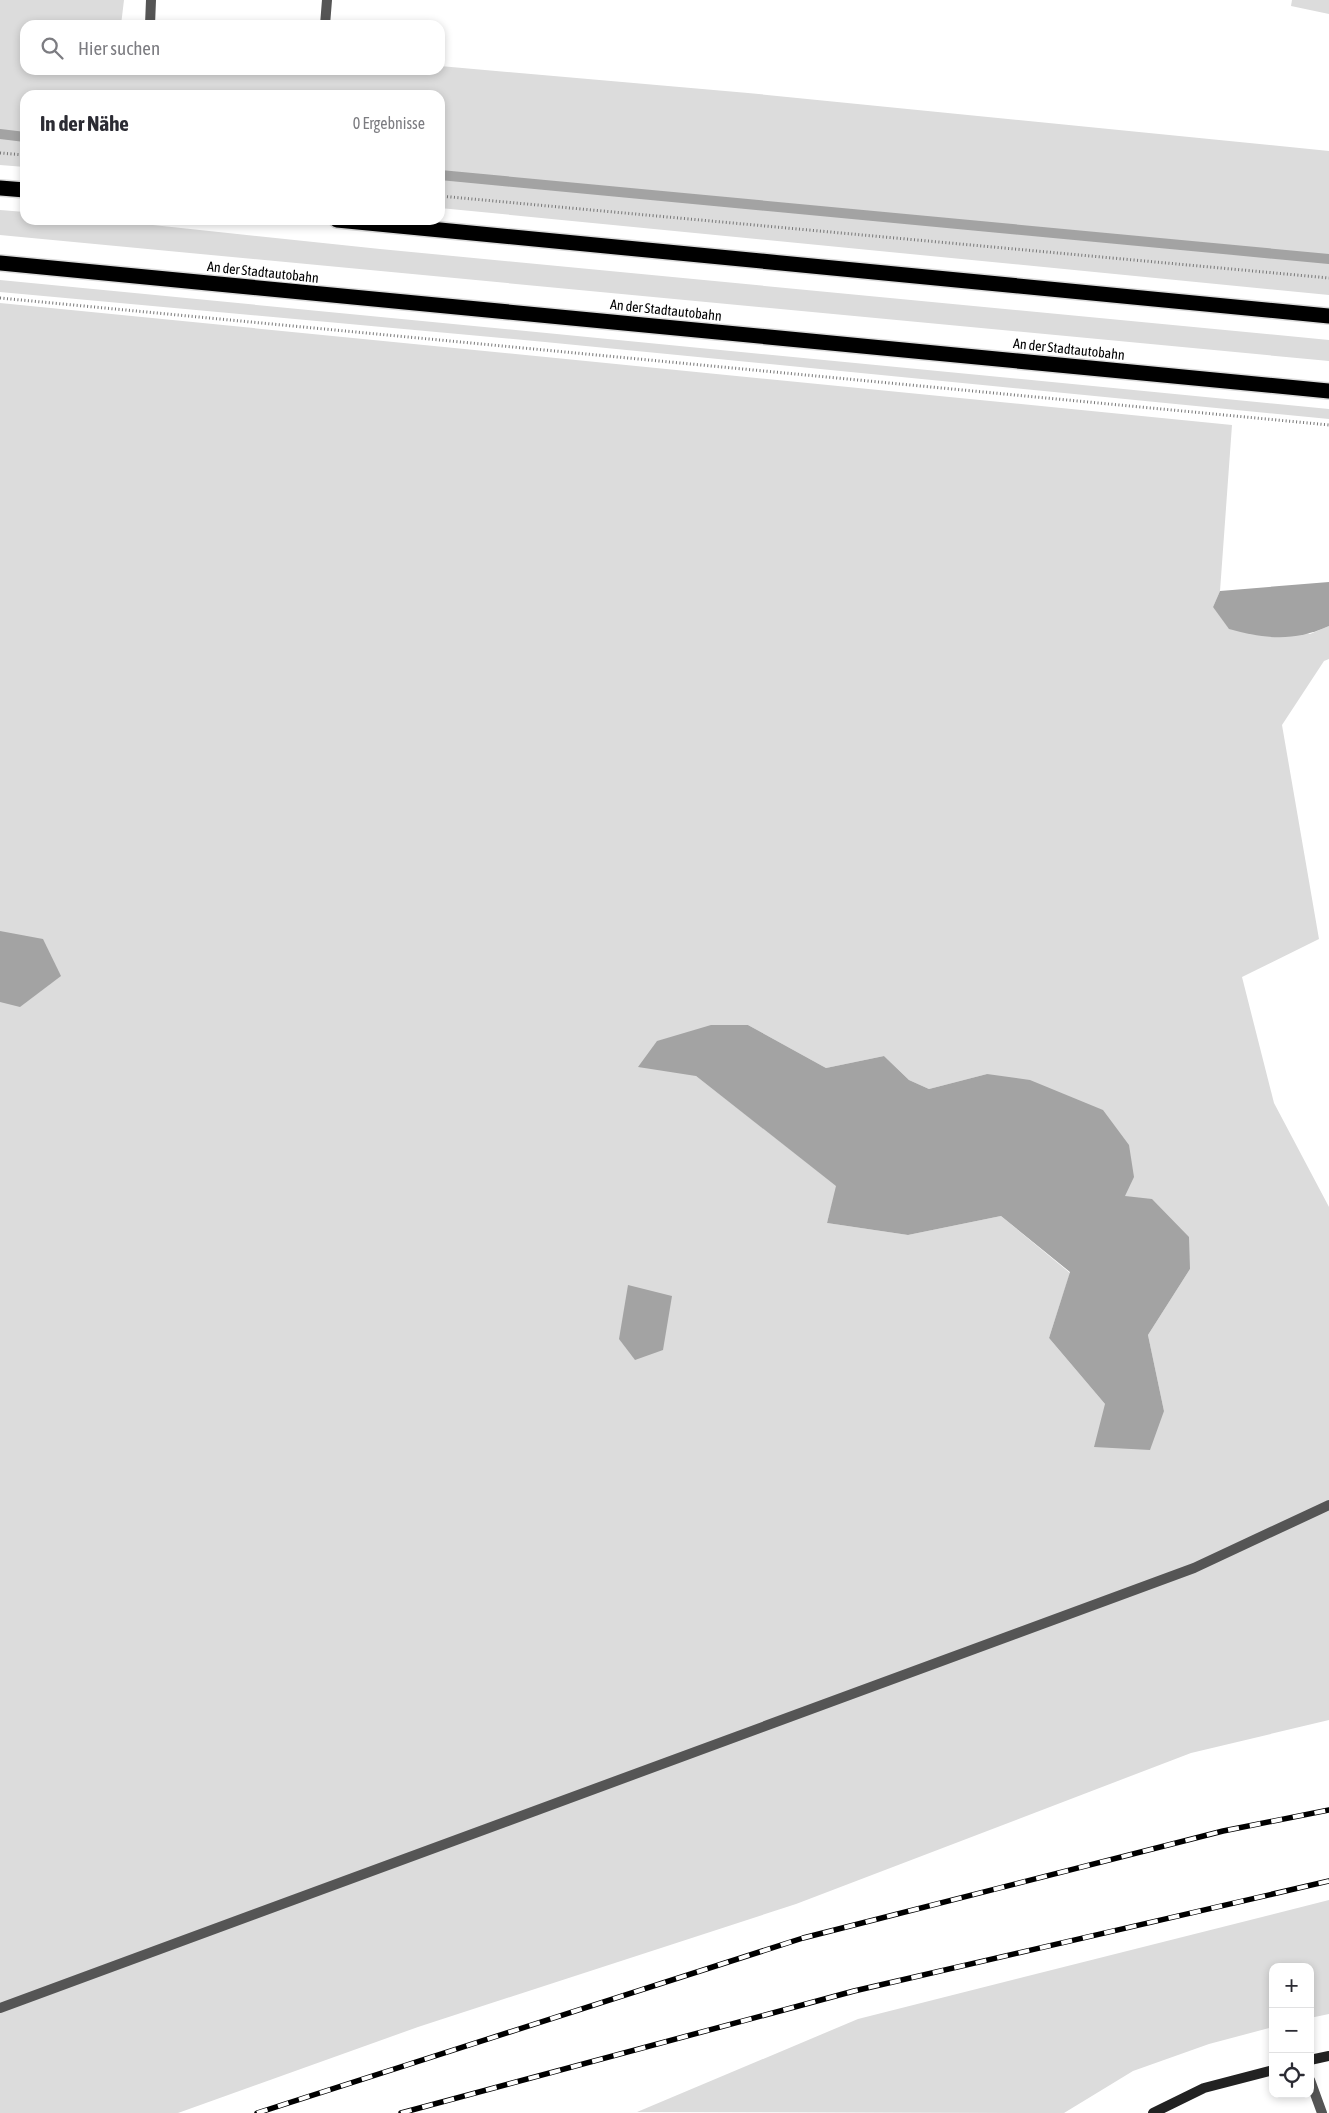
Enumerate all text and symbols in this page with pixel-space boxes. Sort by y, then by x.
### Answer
search box [20,20,445,75]
icon: search [38,34,66,62]
text: Hier suchen [78,37,160,59]
text: In der Nähe [40,111,129,135]
text: 0 Ergebnisse [353,114,425,132]
street label: An der Stadtautobahn [206,258,320,286]
street label: An der Stadtautobahn [609,296,723,324]
street label: An der Stadtautobahn [1012,335,1126,363]
map controls [1269,1963,1314,2098]
button: + [1269,1963,1314,2008]
button: − [1269,2008,1314,2053]
button: locate [1269,2053,1314,2098]

